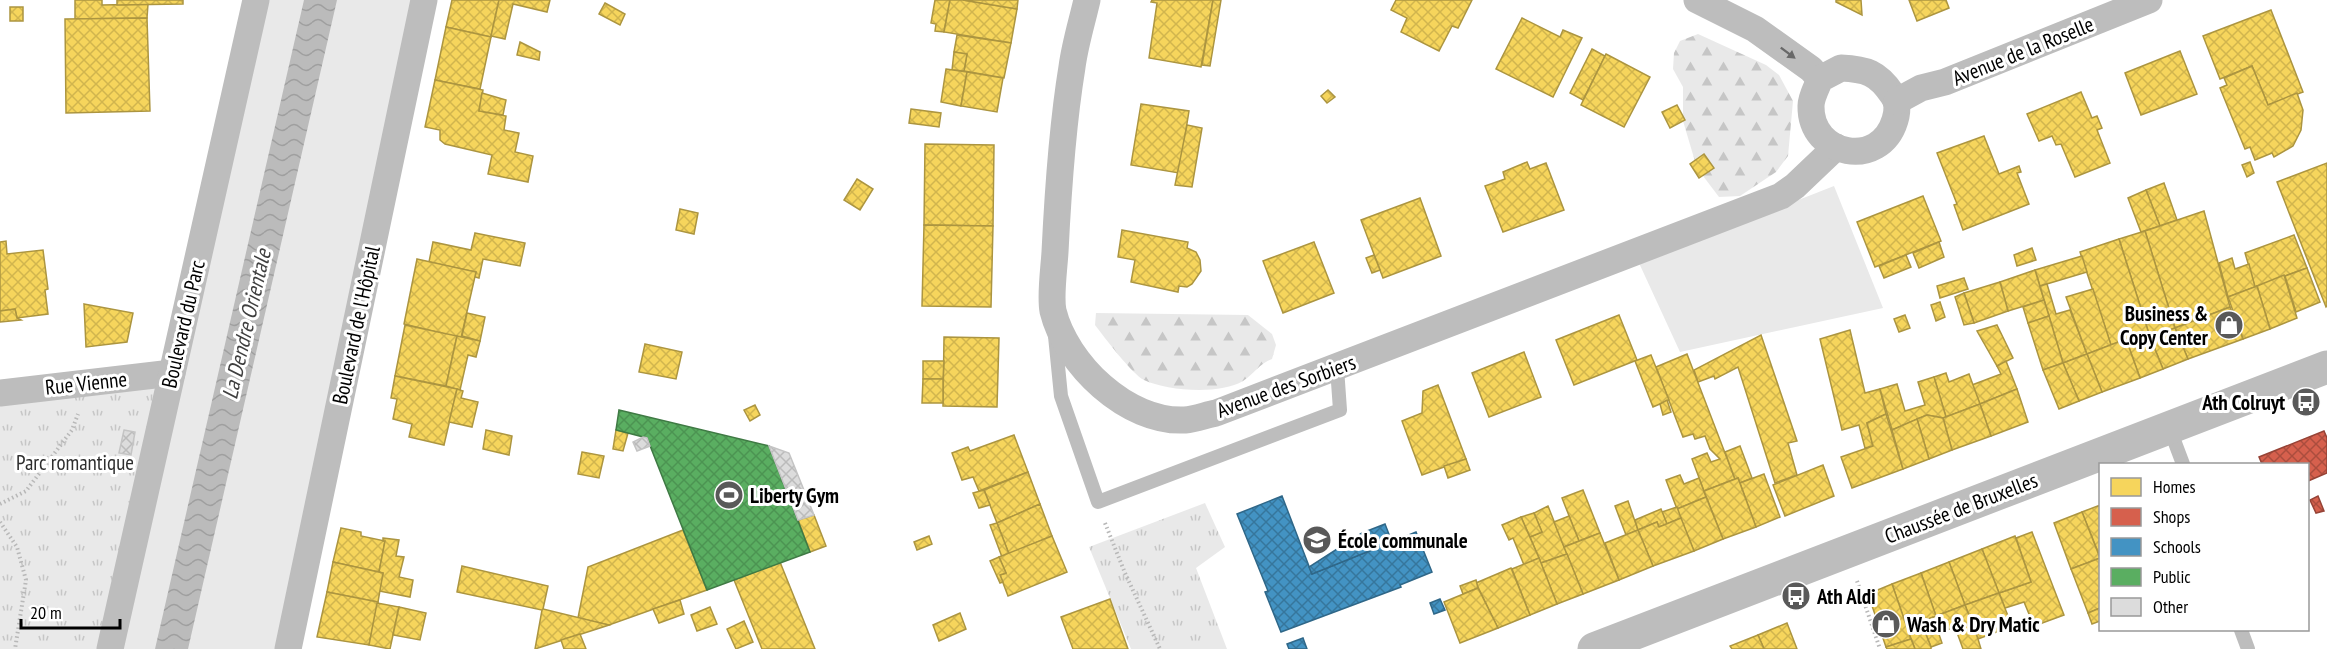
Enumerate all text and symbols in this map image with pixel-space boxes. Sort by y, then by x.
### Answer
street label: Avenue de la Roselle [1948,10,2098,92]
one-way arrow [1781,47,1796,59]
street label: Boulevard de l'Hôpital [326,243,386,407]
water label: La Dendre Orientale [215,245,277,401]
street label: Boulevard du Parc [155,257,211,391]
place label: Business & Copy Center [2120,300,2209,351]
shop icon: Business & Copy Center [2213,309,2245,341]
street label: Avenue des Sorbiers [1213,348,1359,424]
street label: Rue Vienne [44,365,128,401]
bus stop icon: Ath Colruyt [2290,386,2322,418]
place label: Ath Colruyt [2201,389,2285,416]
park label: Parc romantique [16,449,134,476]
legend [2099,463,2309,631]
street label: Chaussée de Bruxelles [1881,466,2041,550]
text: Homes [2153,475,2196,498]
sports icon: Liberty Gym [713,479,745,511]
place label: Liberty Gym [750,482,839,509]
text: Shops [2153,505,2190,528]
school or university icon: École communale [1301,524,1333,556]
place label: École communale [1338,527,1468,554]
text: Schools [2153,535,2201,558]
text: Public [2153,565,2191,588]
bus stop icon: Ath Aldi [1780,580,1812,612]
place label: Ath Aldi [1816,583,1876,610]
scale bar [21,592,120,630]
text: Other [2153,595,2188,618]
text: 20 m [30,601,62,624]
shop icon: Wash & Dry Matic [1870,608,1902,640]
place label: Wash & Dry Matic [1906,611,2040,638]

